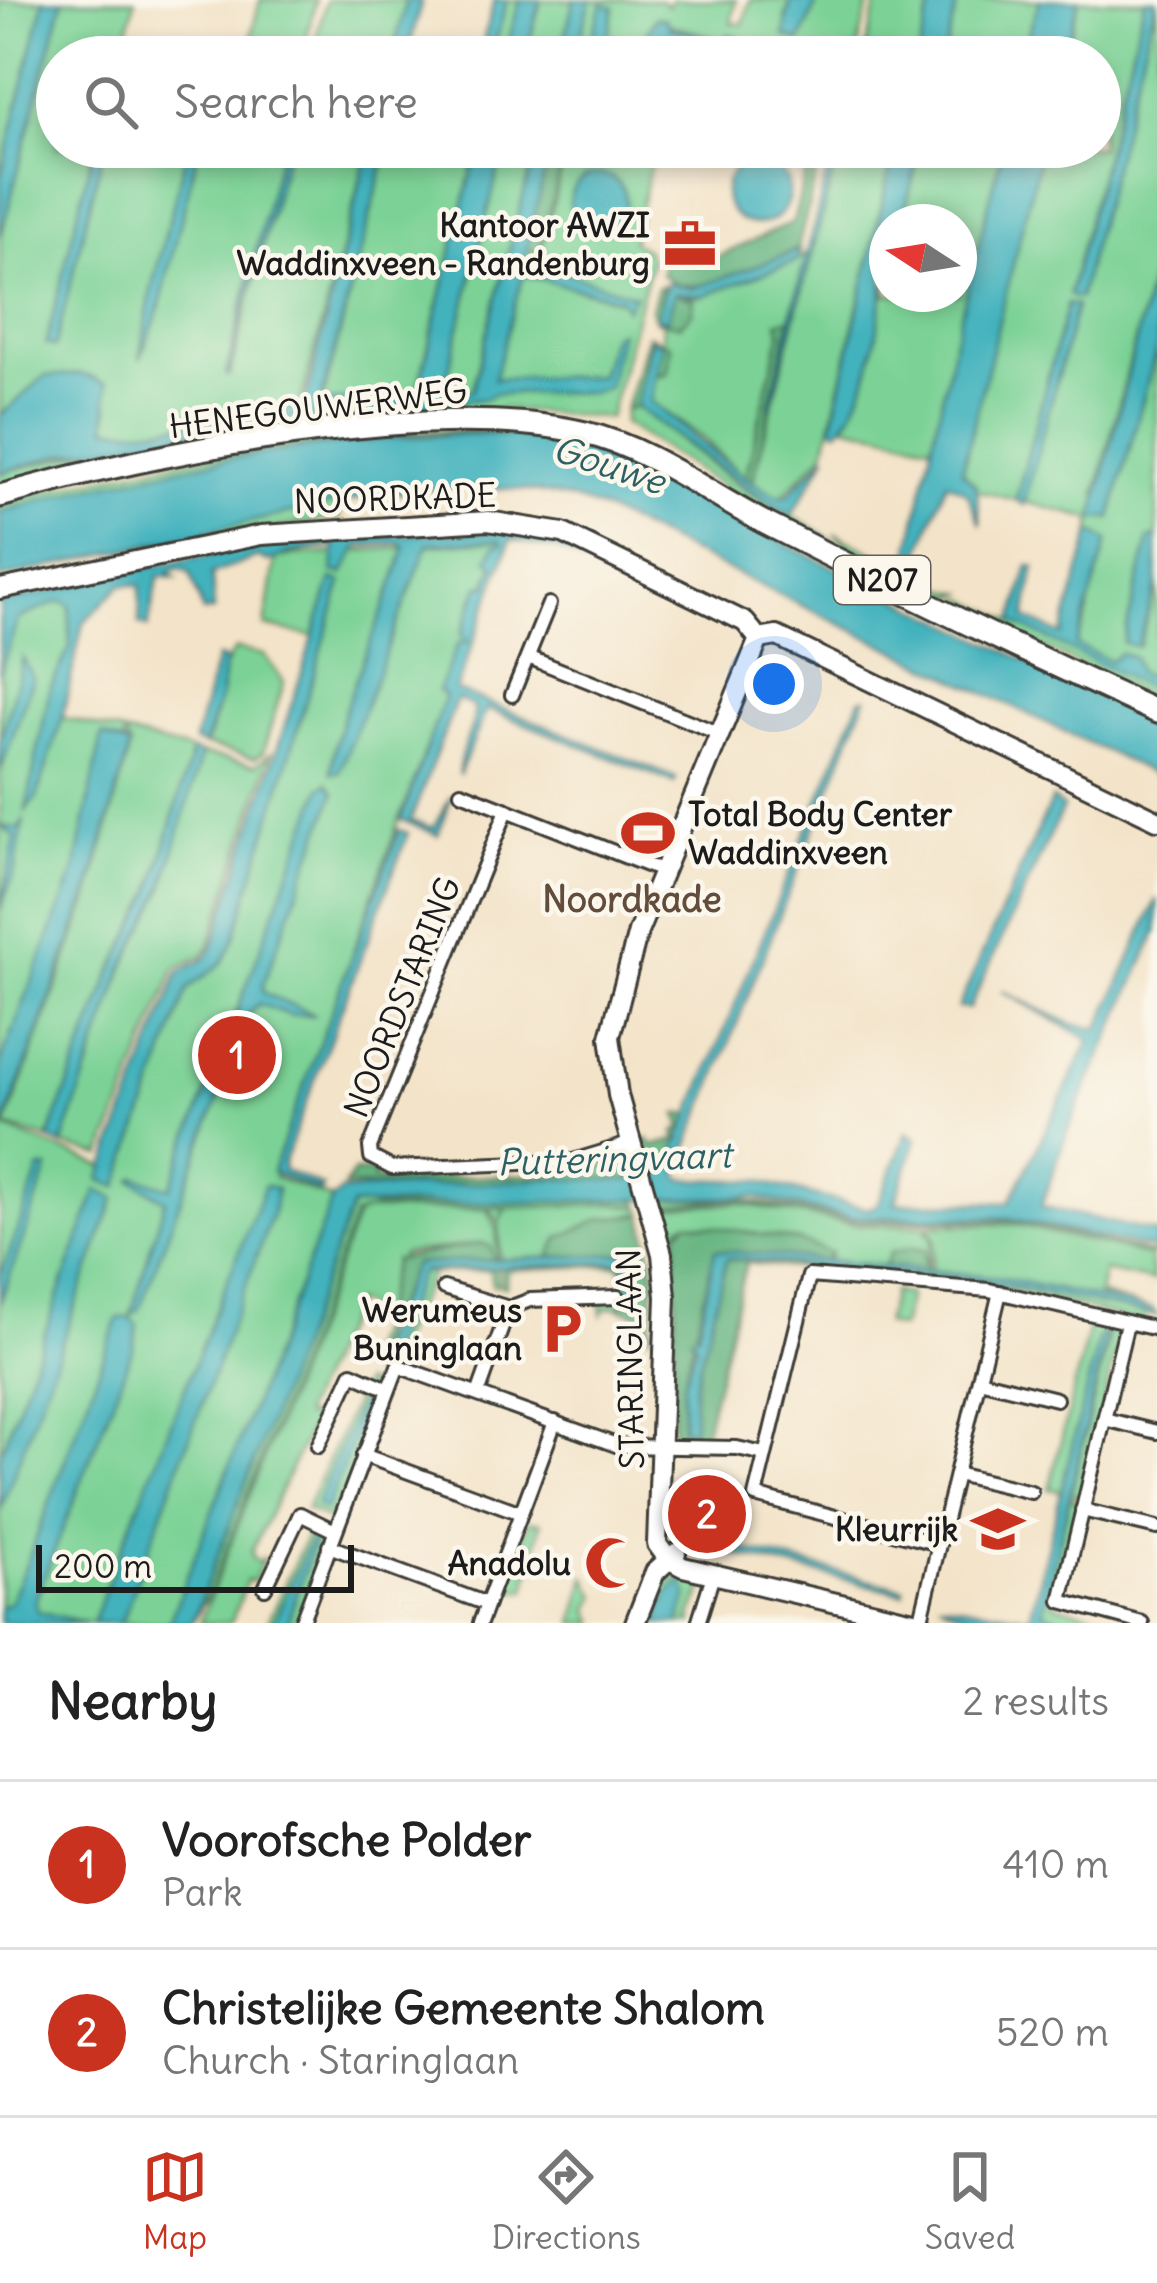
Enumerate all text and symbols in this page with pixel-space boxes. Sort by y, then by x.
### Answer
search box [36,36,1121,168]
icon: search [78,69,144,135]
text: Search here [174,74,418,130]
place label: Kantoor AWZI Waddinxveen - Randenburg [236,204,650,284]
north arrow [869,204,977,312]
office icon: Kantoor AWZI Waddinxveen - Randenburg [661,215,719,273]
street label: HENEGOUWERWEG [167,369,469,447]
water label: Gouwe [547,426,673,505]
street label: NOORDKADE [293,473,497,523]
road number: N207 [834,556,930,604]
your location [744,654,804,714]
place label: Total Body Center Waddinxveen [688,793,953,873]
sports icon: Total Body Center Waddinxveen [619,804,677,862]
street label: NOORDSTARING [335,871,469,1123]
district label: Noordkade [542,877,722,922]
pin: 1 [198,1010,276,1100]
water label: Putteringvaart [496,1132,736,1186]
street label: STARINGLAAN [607,1248,653,1470]
place label: Werumeus Buninglaan [353,1289,522,1369]
parking icon: Werumeus Buninglaan [533,1300,591,1358]
pin: 2 [668,1469,746,1559]
school or university icon: Kleurrijk [969,1500,1027,1558]
place label: Kleurrijk [835,1508,958,1550]
mosque icon: Anadolu [582,1534,640,1592]
scale bar [36,1539,354,1592]
place label: Anadolu [447,1542,571,1584]
text: 200 m [54,1545,152,1587]
text: Nearby [48,1669,217,1733]
text: 2 results [962,1677,1109,1726]
text: Voorofsche Polder [162,1812,531,1868]
text: 1 [79,1840,95,1889]
text: 410 m [1002,1840,1109,1889]
text: Park [162,1868,243,1917]
text: Christelijke Gemeente Shalom [162,1980,765,2036]
text: 2 [76,2008,98,2057]
text: 520 m [996,2008,1109,2057]
text: Church · Staringlaan [162,2036,519,2085]
tab: Map [142,2144,208,2258]
tab: Directions [492,2144,641,2258]
tab: Saved [925,2144,1015,2258]

